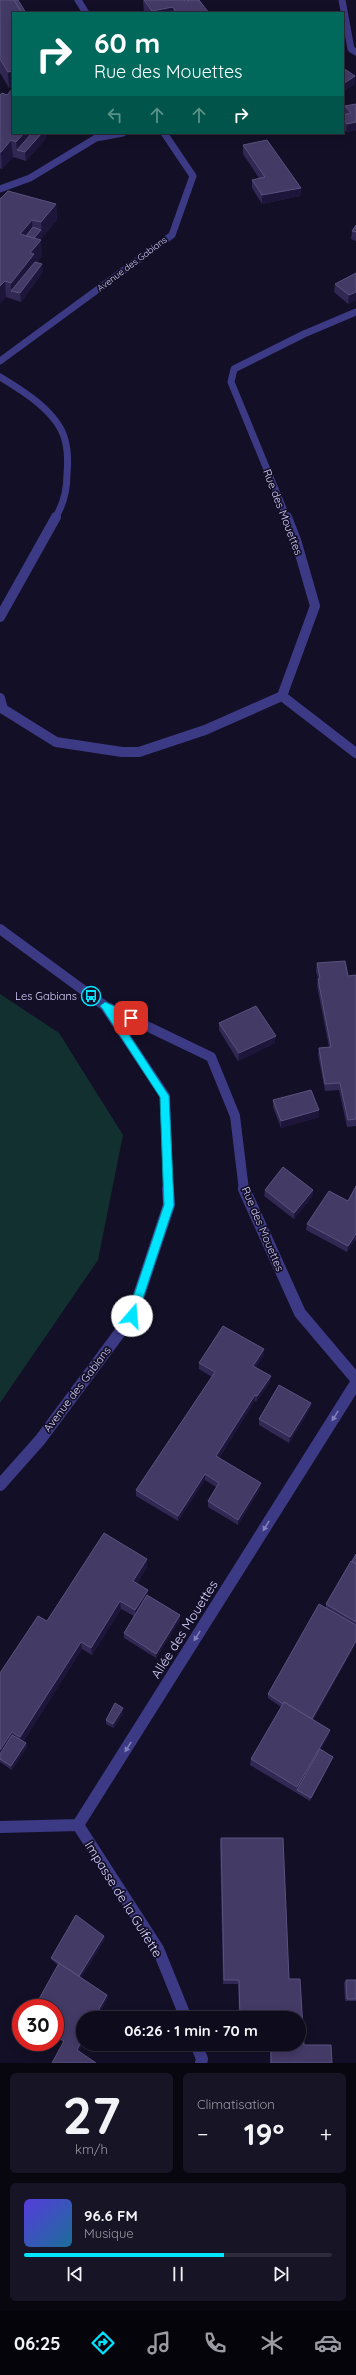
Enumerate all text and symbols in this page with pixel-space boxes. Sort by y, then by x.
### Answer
text: 60 m [94,25,160,60]
icon: right [28,28,80,80]
text: Rue des Mouettes [94,60,243,83]
icon: left [104,104,126,126]
icon: ahead [146,104,168,126]
icon: ahead [188,104,210,126]
icon: right [230,104,252,126]
street label: Avenue des Gabians [95,234,169,293]
street label: Rue des Mouettes [260,467,306,557]
bus stop icon: Les Gabians [80,985,102,1007]
place label: Les Gabians [15,989,77,1003]
pin [114,1001,148,1035]
icon: arrive [120,1007,142,1029]
street label: Rue des Mouettes [239,1184,287,1274]
position arrow [111,1295,153,1337]
street label: Avenue des Gabians [40,1344,114,1434]
one-way arrow [332,1410,339,1422]
one-way arrow [262,1521,270,1531]
street label: Allée des Mouettes [147,1577,221,1681]
one-way arrow [193,1631,201,1642]
one-way arrow [124,1741,132,1752]
street label: Impasse de la Guifette [82,1838,166,1960]
speed limit sign: 30 [12,1999,64,2051]
text: 06:26 · 1 min · 70 m [124,2021,258,2040]
text: 27 [62,2082,121,2147]
text: Climatisation [197,2096,275,2112]
text: 19° [244,2115,284,2153]
text: − [197,2120,208,2148]
text: + [320,2120,332,2148]
text: km/h [75,2141,108,2157]
text: 96.6 FM [84,2206,138,2225]
text: Musique [84,2225,134,2241]
icon: previous [64,2263,86,2285]
icon: pause [167,2263,189,2285]
icon: next [270,2263,292,2285]
icon: directions [89,2329,117,2357]
icon: music [145,2329,173,2357]
icon: phone [201,2329,229,2357]
icon: climate [258,2329,286,2357]
icon: car [314,2329,342,2357]
text: 06:25 [14,2332,61,2355]

